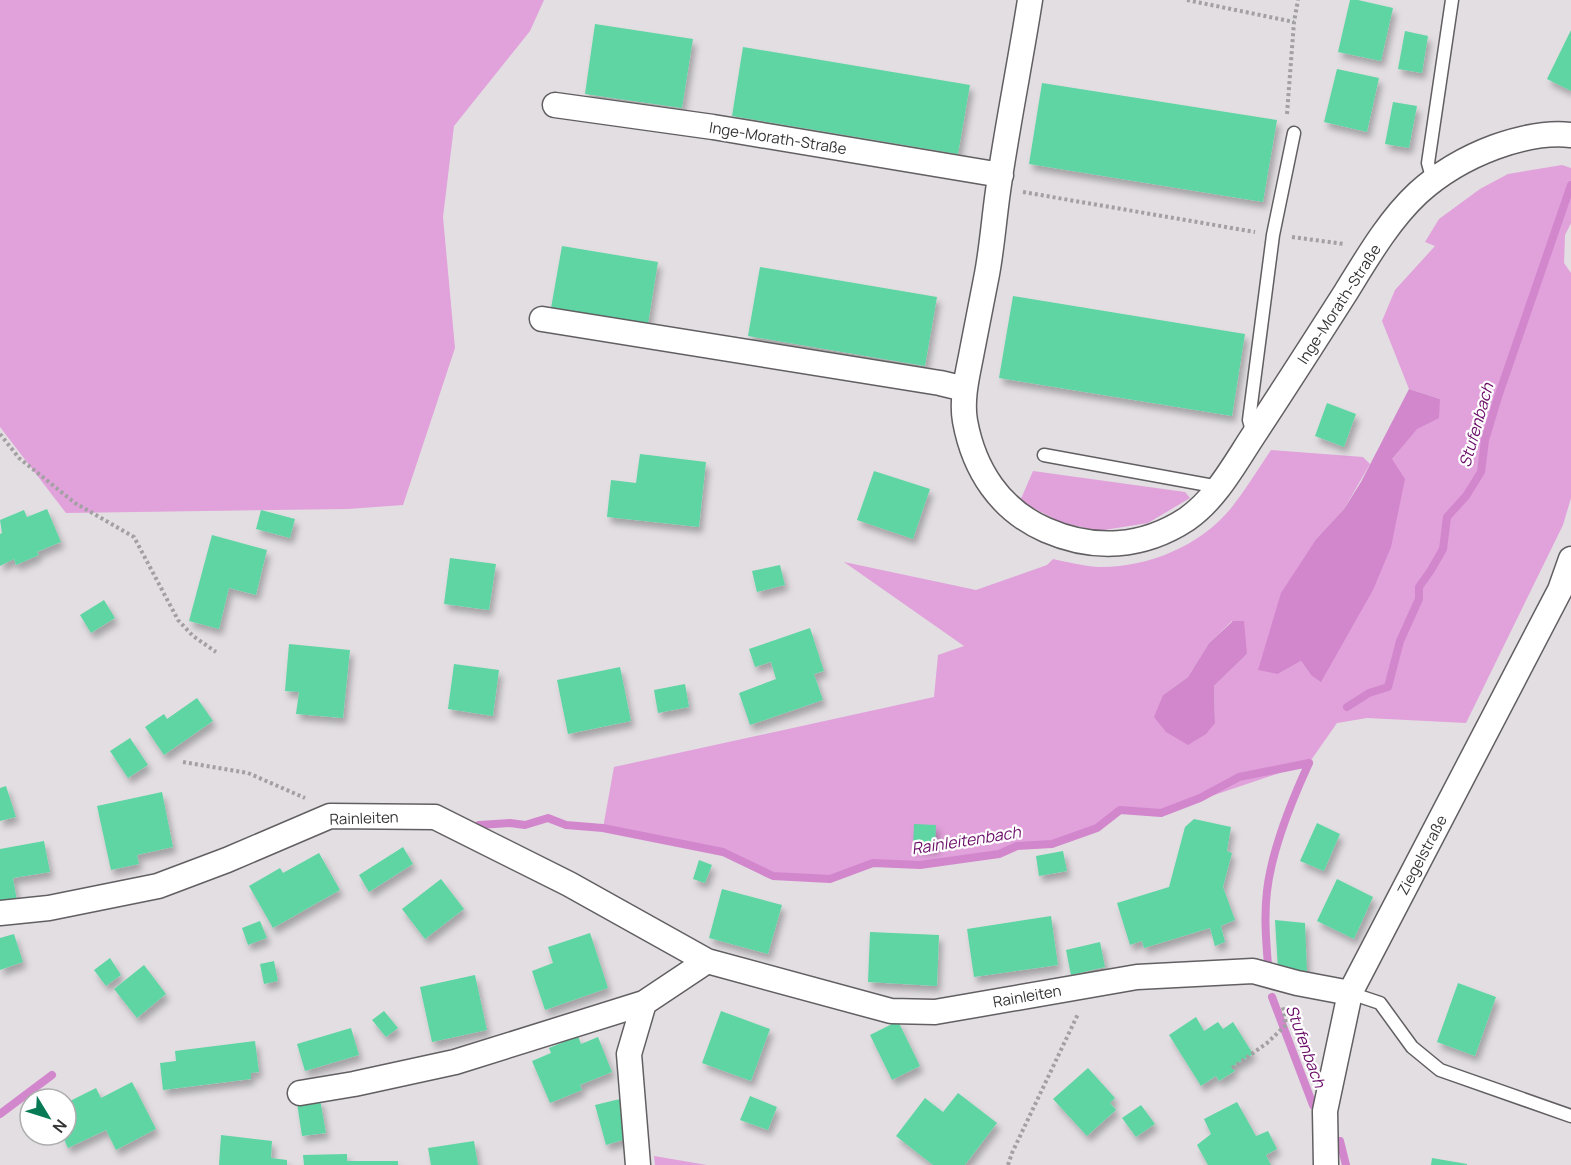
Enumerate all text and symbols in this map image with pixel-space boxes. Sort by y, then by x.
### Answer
street label: Inge-Morath-Straße [708,117,848,159]
street label: Inge-Morath-Straße [1292,240,1386,368]
water label: Stufenbach [1454,380,1499,470]
street label: Rainleiten [329,806,399,830]
street label: Ziegelstraße [1392,811,1452,899]
water label: Rainleitenbach [910,820,1023,860]
street label: Rainleiten [991,980,1063,1012]
water label: Stufenbach [1281,1002,1331,1091]
north arrow [18,1087,78,1147]
text: N [48,1115,72,1138]

